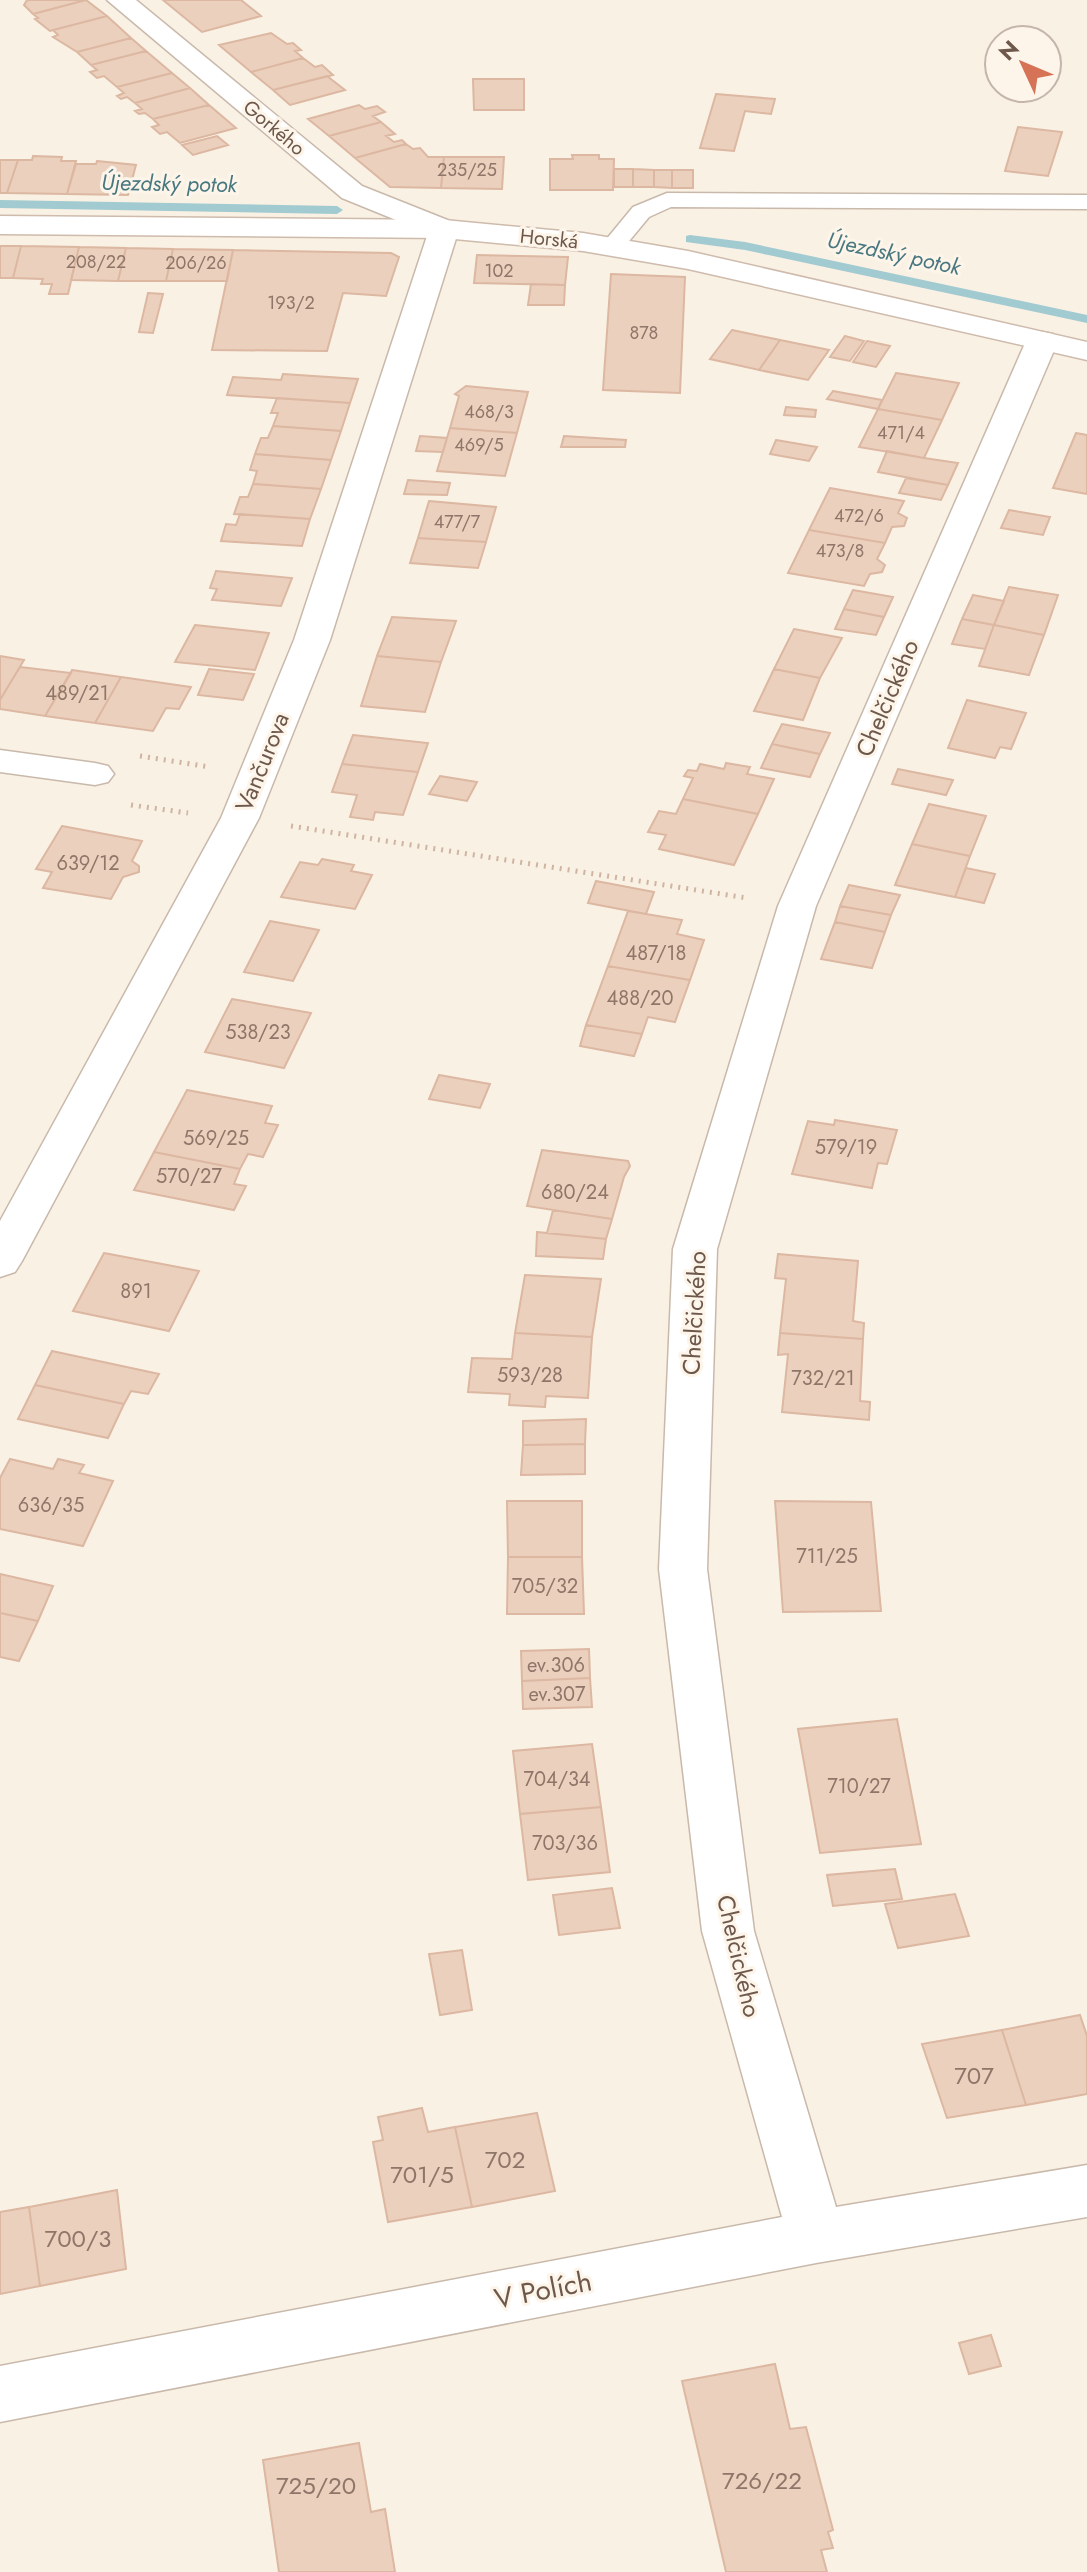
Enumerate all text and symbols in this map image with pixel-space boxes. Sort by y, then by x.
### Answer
north arrow [983,24,1063,104]
text: N [991,33,1026,68]
street label: Gorkého [237,93,312,163]
house number: 235/25 [437,157,497,183]
water label: Újezdský potok [101,166,239,200]
street label: Horská [518,222,580,256]
water label: Újezdský potok [824,223,965,283]
house number: 208/22 [66,249,126,275]
house number: 206/26 [165,250,227,276]
house number: 102 [484,258,514,284]
house number: 193/2 [267,290,315,316]
house number: 878 [630,320,658,346]
house number: 468/3 [464,399,514,425]
house number: 471/4 [877,420,925,446]
house number: 469/5 [454,432,504,458]
house number: 472/6 [834,503,884,529]
house number: 477/7 [434,509,481,535]
house number: 473/8 [816,538,864,564]
street label: Chelčického [847,634,927,762]
house number: 489/21 [45,679,109,708]
street label: Vančurova [226,707,298,817]
house number: 639/12 [56,849,120,878]
house number: 487/18 [626,939,687,968]
house number: 488/20 [607,984,673,1013]
house number: 538/23 [225,1018,291,1047]
house number: 569/25 [183,1124,249,1153]
house number: 579/19 [815,1133,877,1162]
house number: 570/27 [156,1162,222,1191]
house number: 680/24 [541,1178,609,1207]
street label: Chelčického [673,1250,715,1376]
house number: 891 [120,1277,152,1306]
house number: 593/28 [497,1361,563,1390]
house number: 732/21 [791,1364,855,1393]
house number: 636/35 [18,1491,84,1520]
house number: 711/25 [796,1542,858,1571]
house number: 705/32 [512,1572,578,1601]
house number: ev.306 [527,1651,585,1680]
house number: ev.307 [528,1680,586,1709]
house number: 704/34 [523,1765,591,1794]
house number: 710/27 [827,1772,891,1801]
house number: 703/36 [532,1829,598,1858]
street label: Chelčického [708,1891,770,2021]
house number: 707 [954,2058,994,2093]
house number: 702 [485,2142,525,2177]
house number: 701/5 [390,2157,454,2192]
house number: 700/3 [45,2221,111,2256]
street label: V Polích [491,2260,595,2320]
house number: 726/22 [722,2463,802,2498]
house number: 725/20 [276,2468,356,2503]

